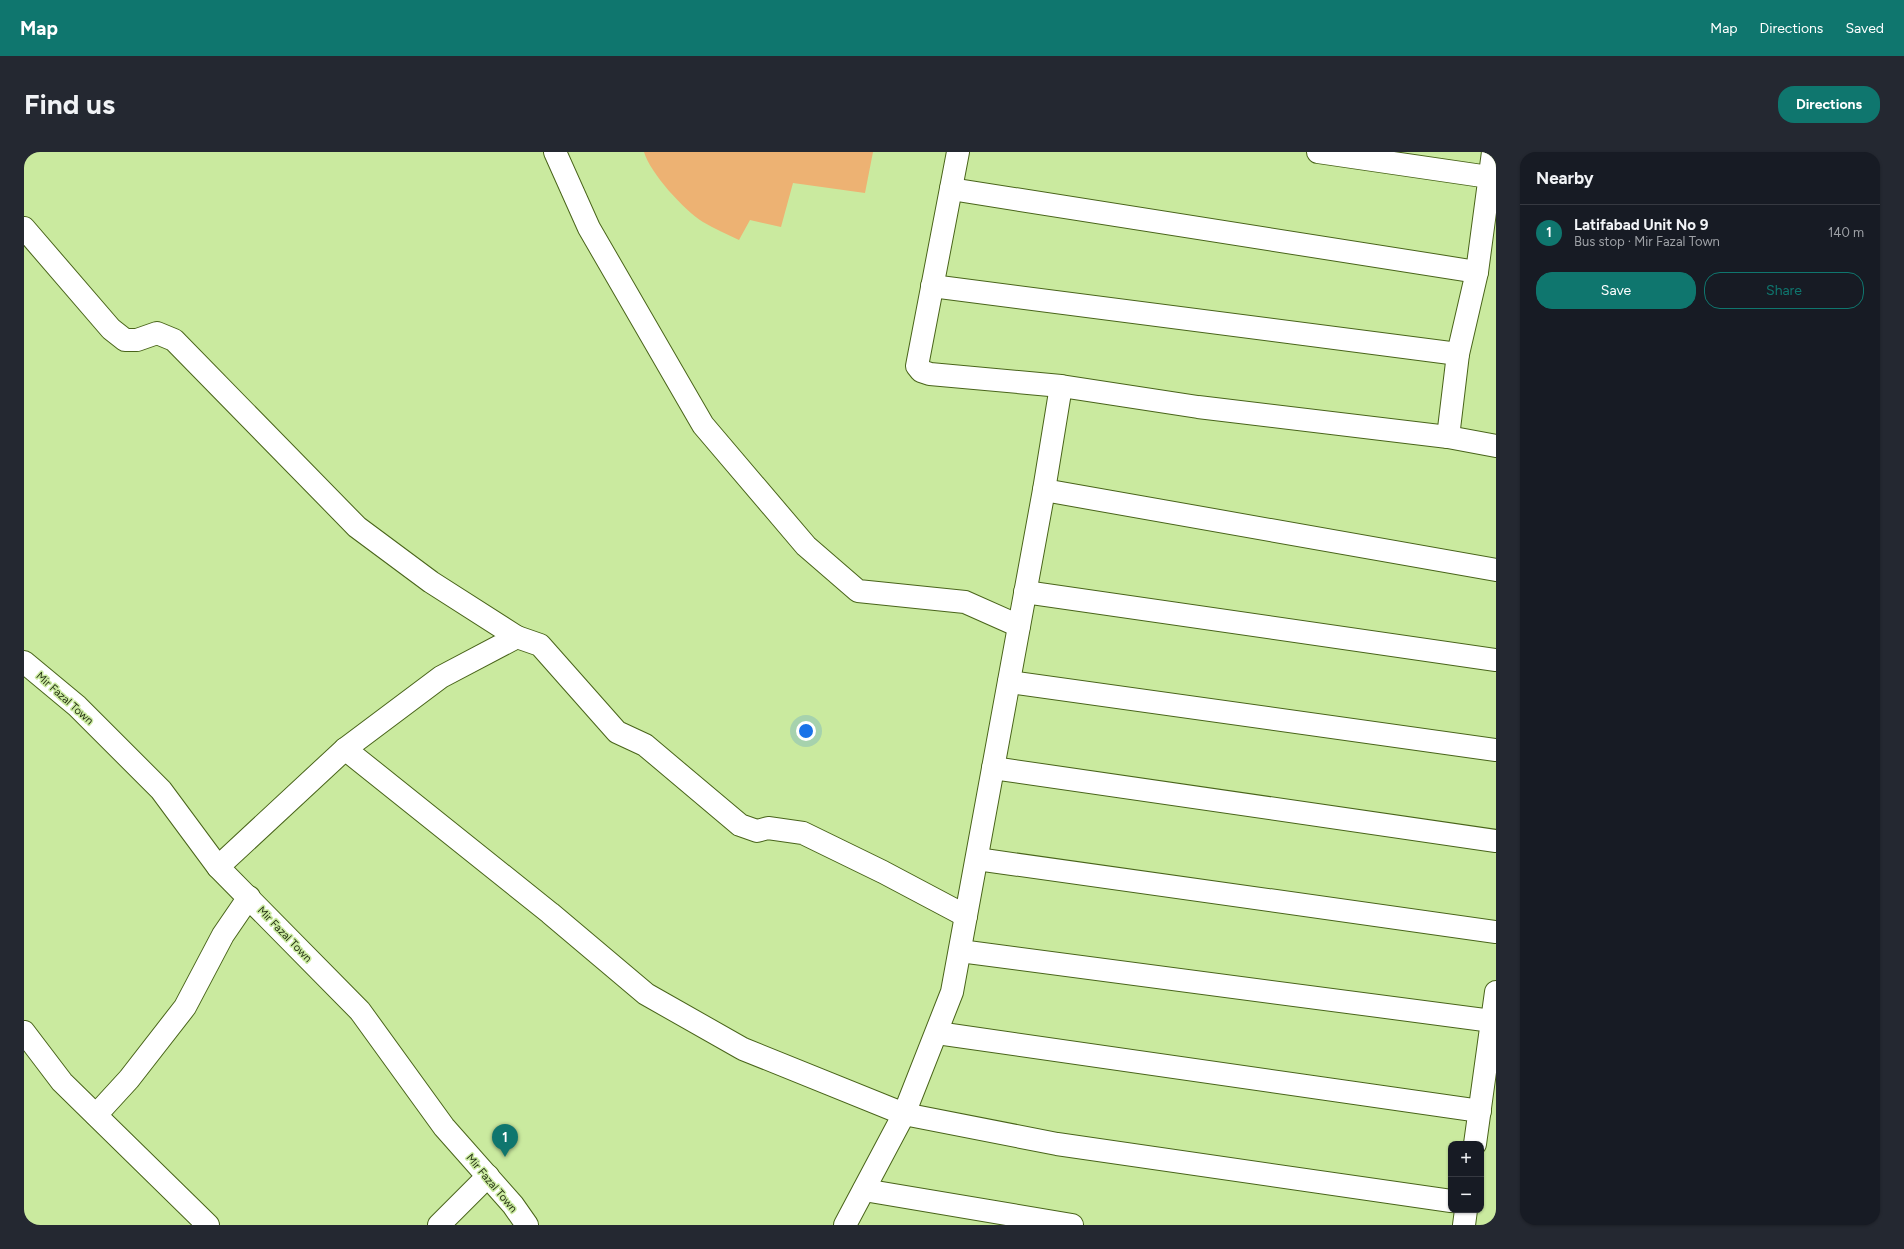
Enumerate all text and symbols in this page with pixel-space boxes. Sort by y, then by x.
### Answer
text: Map [20,17,58,40]
text: Map [1710,20,1738,37]
text: Directions [1760,20,1823,37]
text: Saved [1845,20,1884,37]
button: Directions [1778,86,1880,123]
text: Find us [24,87,115,121]
text: Nearby [1536,168,1594,188]
text: Latifabad Unit No 9 [1574,216,1708,234]
text: 1 [1546,225,1552,240]
text: 140 m [1828,225,1864,240]
text: Bus stop · Mir Fazal Town [1574,234,1720,249]
button: Save [1536,272,1696,309]
button: Share [1704,272,1864,309]
street label: Mir Fazal Town [33,669,96,727]
your location [796,721,816,741]
street label: Mir Fazal Town [255,904,314,965]
pin: 1 [492,1124,518,1157]
map controls [1448,1141,1484,1213]
button: + [1448,1141,1484,1177]
street label: Mir Fazal Town [463,1151,520,1215]
button: − [1448,1177,1484,1213]

